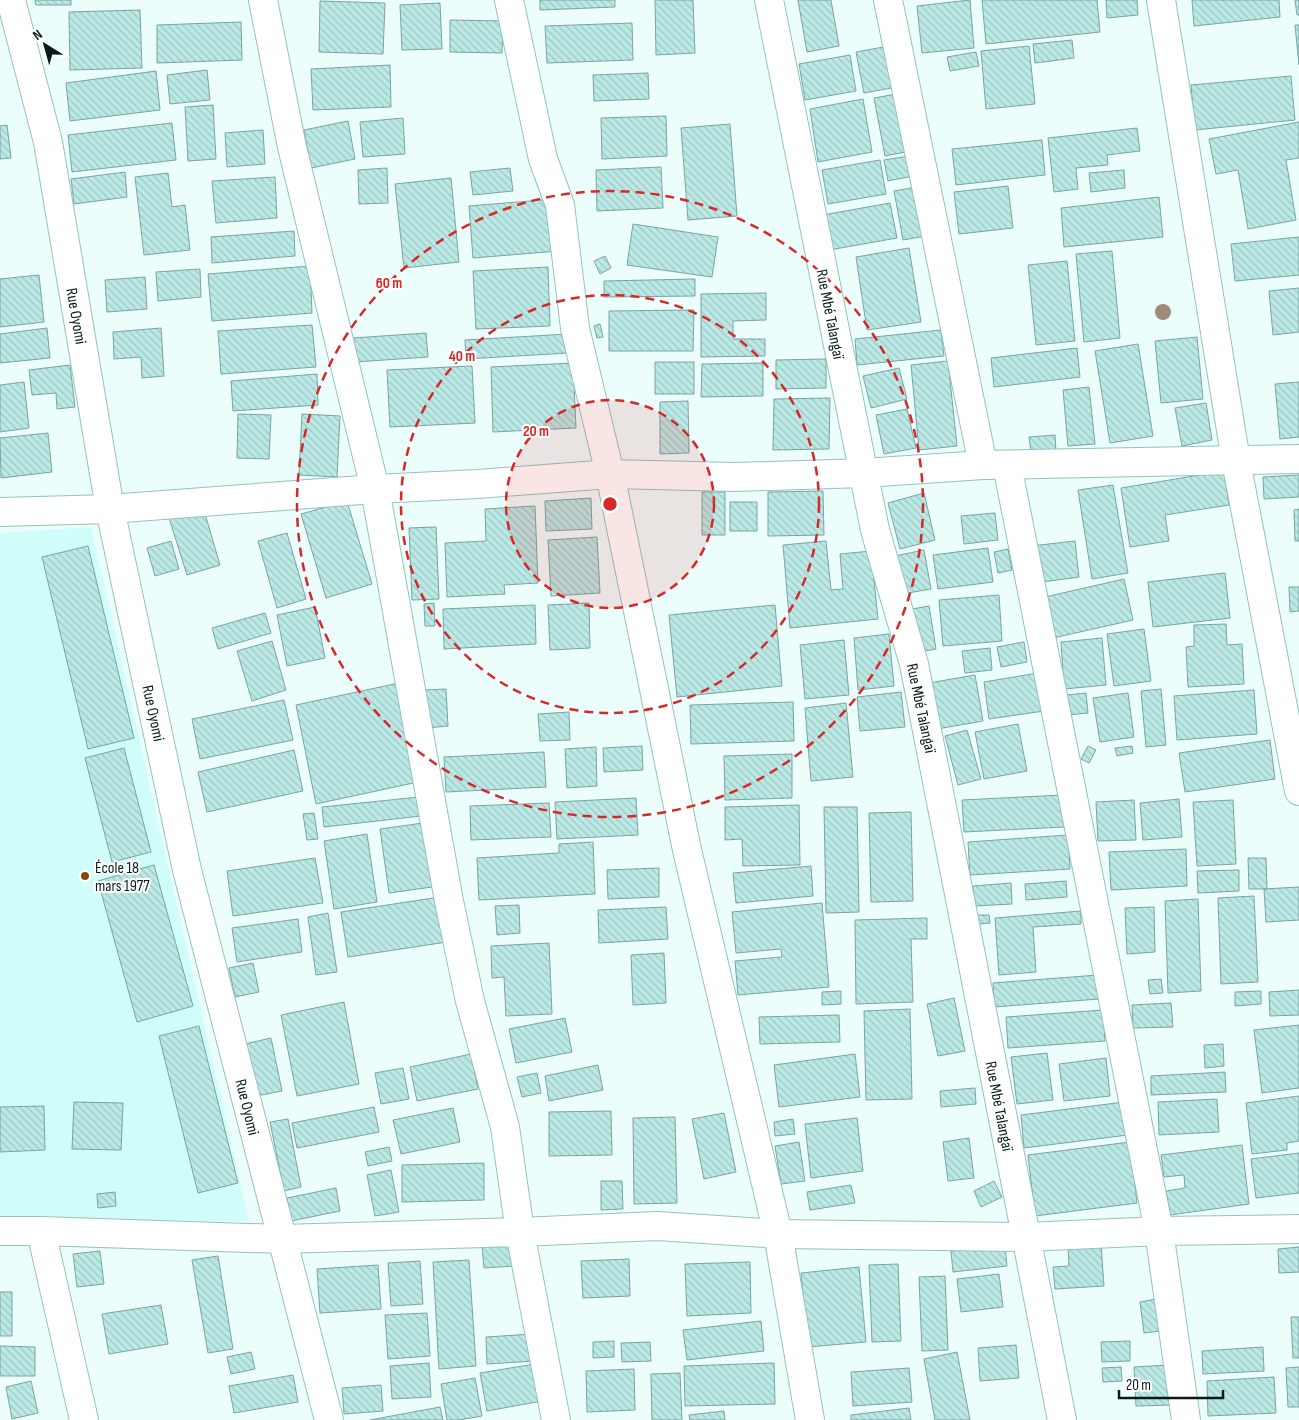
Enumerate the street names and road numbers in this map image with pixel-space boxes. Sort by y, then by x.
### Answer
street label: Rue Mbé Talangaï [812,268,848,362]
street label: Rue Oyomi [61,287,90,346]
street label: Rue Mbé Talangaï [902,662,940,756]
street label: Rue Oyomi [137,684,168,743]
street label: Rue Mbé Talangaï [981,1060,1017,1154]
street label: Rue Oyomi [230,1077,263,1137]

